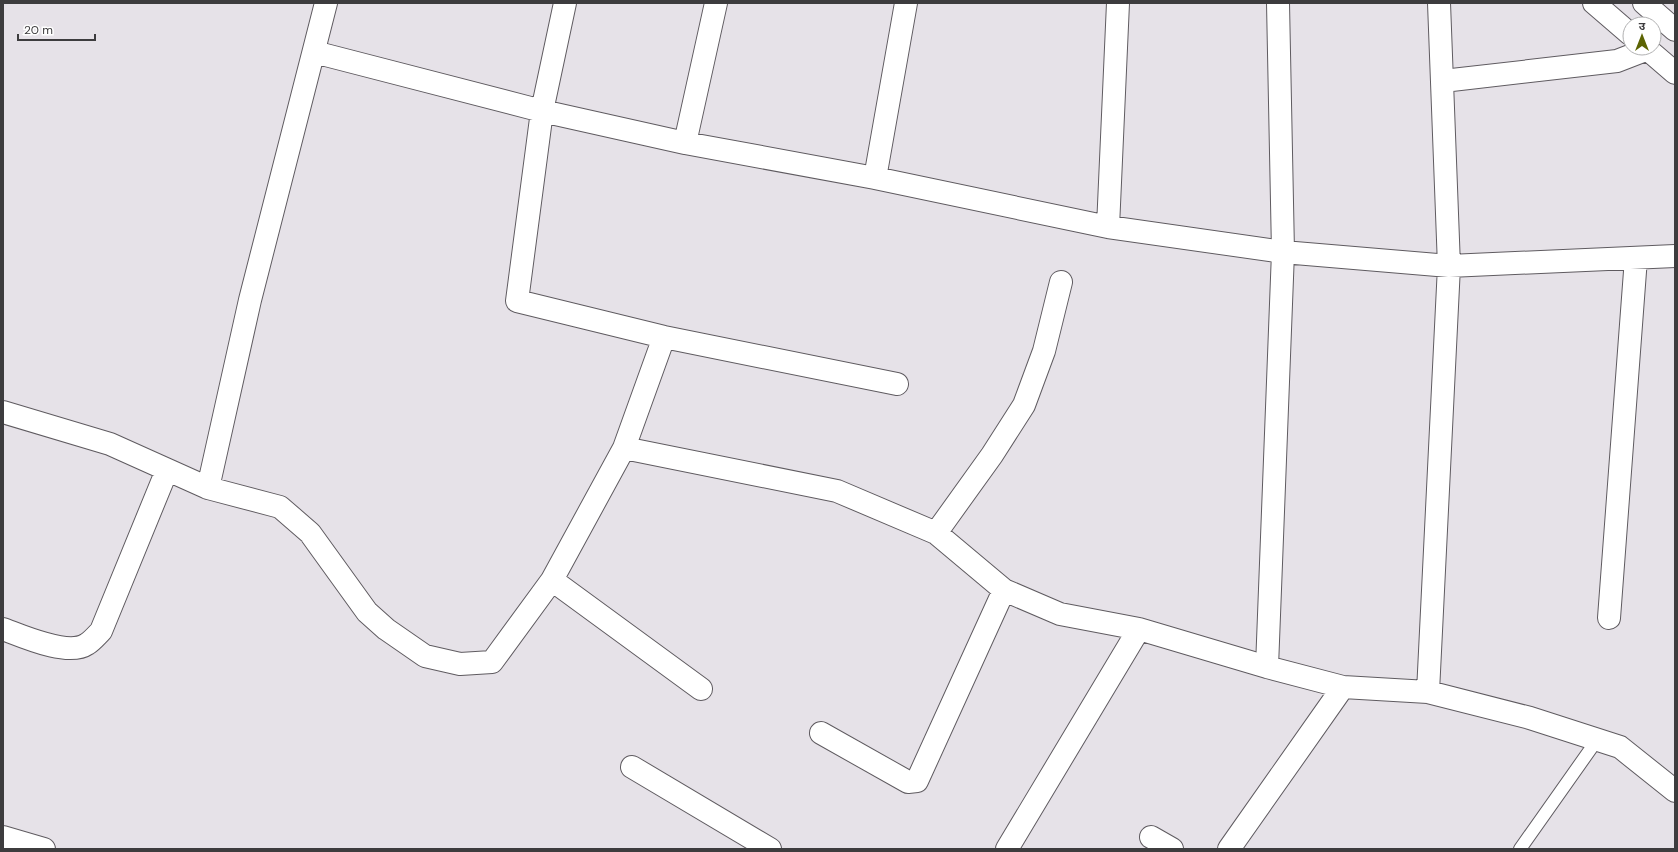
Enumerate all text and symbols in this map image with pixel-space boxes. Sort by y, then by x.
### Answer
scale bar [18,16,95,42]
north arrow [1622,16,1662,56]
text: उ [1639,19,1646,33]
text: 20 m [24,22,53,38]

